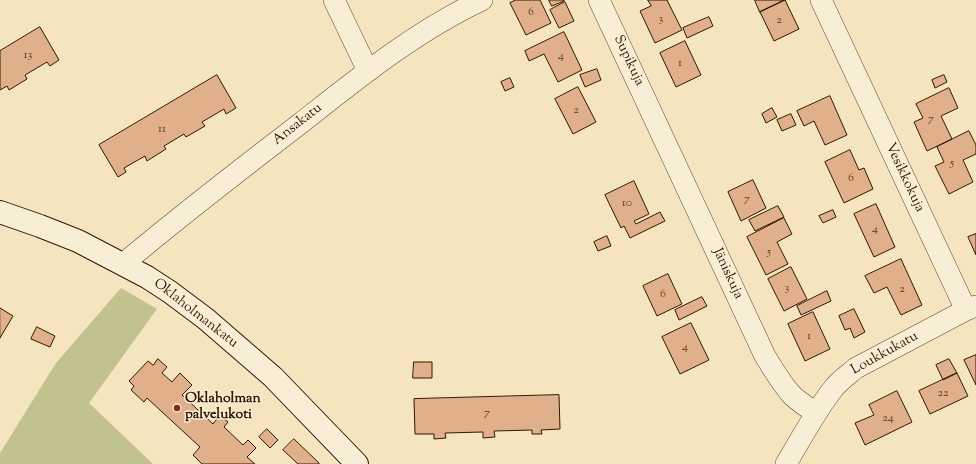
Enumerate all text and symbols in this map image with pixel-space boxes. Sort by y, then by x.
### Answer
house number: 6 [528,6,534,20]
house number: 3 [659,13,663,27]
house number: 2 [776,14,782,28]
street label: Supikuja [609,33,647,89]
house number: 13 [24,49,32,63]
house number: 4 [558,50,564,64]
house number: 1 [678,57,682,71]
street label: Ansakatu [270,100,326,150]
house number: 2 [573,104,579,118]
house number: 7 [928,113,934,127]
house number: 11 [158,123,166,137]
street label: Vesikkokuja [881,141,927,215]
house number: 5 [950,157,954,171]
house number: 6 [848,172,854,186]
house number: 7 [744,193,750,207]
house number: 10 [622,197,632,211]
house number: 4 [872,223,878,237]
street label: Jäniskuja [708,246,746,302]
house number: 5 [767,246,771,260]
street label: Oklaholmankatu [149,276,241,352]
house number: 3 [785,282,789,296]
house number: 2 [899,283,905,297]
house number: 6 [660,288,666,302]
street label: Loukkukatu [849,329,921,379]
house number: 1 [807,330,811,344]
house number: 4 [682,341,688,355]
house number: 22 [937,387,949,401]
place label: Oklaholman palvelukoti [185,392,261,424]
marker: Oklaholman palvelukoti [172,403,182,413]
house number: 7 [484,407,490,421]
house number: 24 [882,412,894,426]

